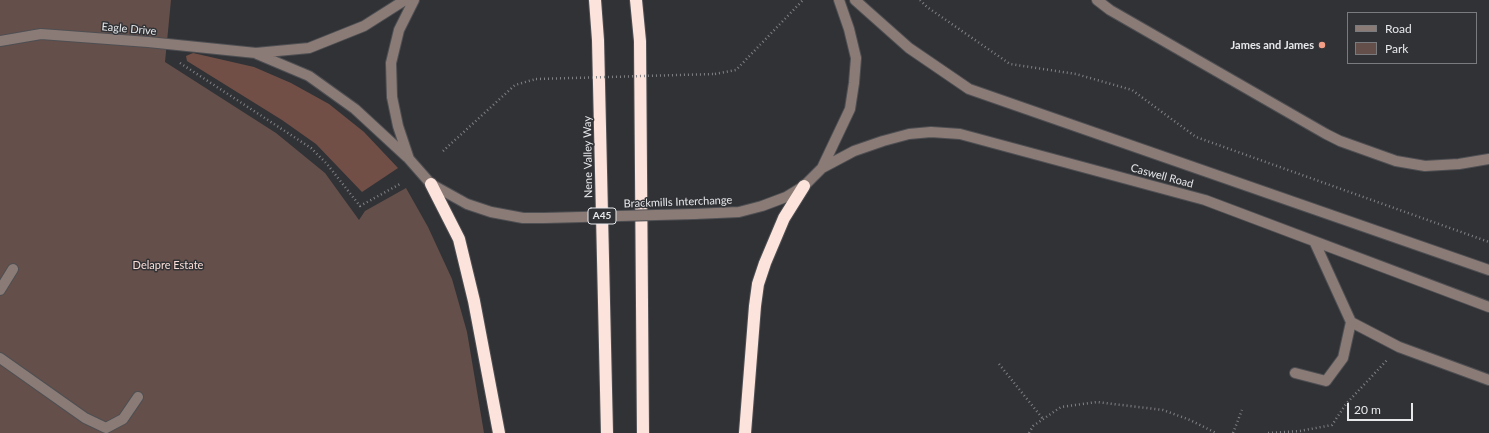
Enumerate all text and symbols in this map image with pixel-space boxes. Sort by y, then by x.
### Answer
legend [1347,12,1477,64]
street label: Eagle Drive [101,20,157,38]
text: Road [1385,21,1412,36]
place label: James and James [1231,38,1314,52]
marker: James and James [1317,40,1327,50]
text: Park [1385,41,1408,56]
street label: Nene Valley Way [581,116,595,198]
street label: Caswell Road [1129,161,1195,191]
street label: Brackmills Interchange [623,194,733,210]
road number: A45 [588,208,616,224]
park label: Delapre Estate [133,258,203,272]
scale bar [1349,395,1415,421]
text: 20 m [1354,402,1381,417]

